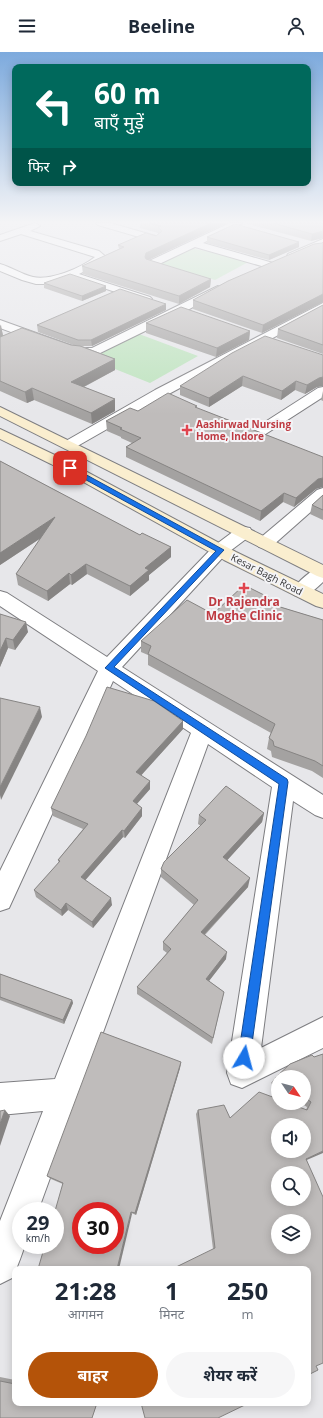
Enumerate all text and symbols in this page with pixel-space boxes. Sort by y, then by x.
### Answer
text: Beeline [128,14,195,38]
icon: menu [16,15,38,37]
icon: person [285,15,307,37]
text: 60 m [94,74,161,112]
icon: left [28,80,80,132]
text: बाएँ मुड़ें [94,110,144,134]
text: फिर [28,156,50,176]
icon: right [58,156,80,178]
place label: Aashirwad Nursing Home, Indore [196,417,291,443]
marker: Aashirwad Nursing Home, Indore [181,424,193,436]
pin [53,451,87,485]
icon: arrive [59,457,81,479]
street label: Kesar Bagh Road [229,550,305,598]
marker: Dr Rajendra Moghe Clinic [238,582,250,594]
place label: Dr Rajendra Moghe Clinic [206,593,282,624]
position arrow [223,1037,265,1079]
north arrow [271,1070,311,1110]
map controls [271,1070,311,1254]
button: sound [271,1118,311,1158]
button: search [271,1166,311,1206]
speed limit sign: 30 [72,1202,124,1254]
text: 29 [27,1209,49,1236]
button: layers [271,1214,311,1254]
text: km/h [26,1231,50,1245]
text: 21:28 [55,1274,117,1307]
text: 1 [165,1274,179,1307]
text: 250 [227,1274,268,1307]
text: आगमन [68,1305,103,1323]
text: मिनट [159,1305,184,1323]
text: m [242,1305,254,1323]
button: बाहर [28,1352,158,1398]
button: शेयर करें [166,1352,295,1398]

